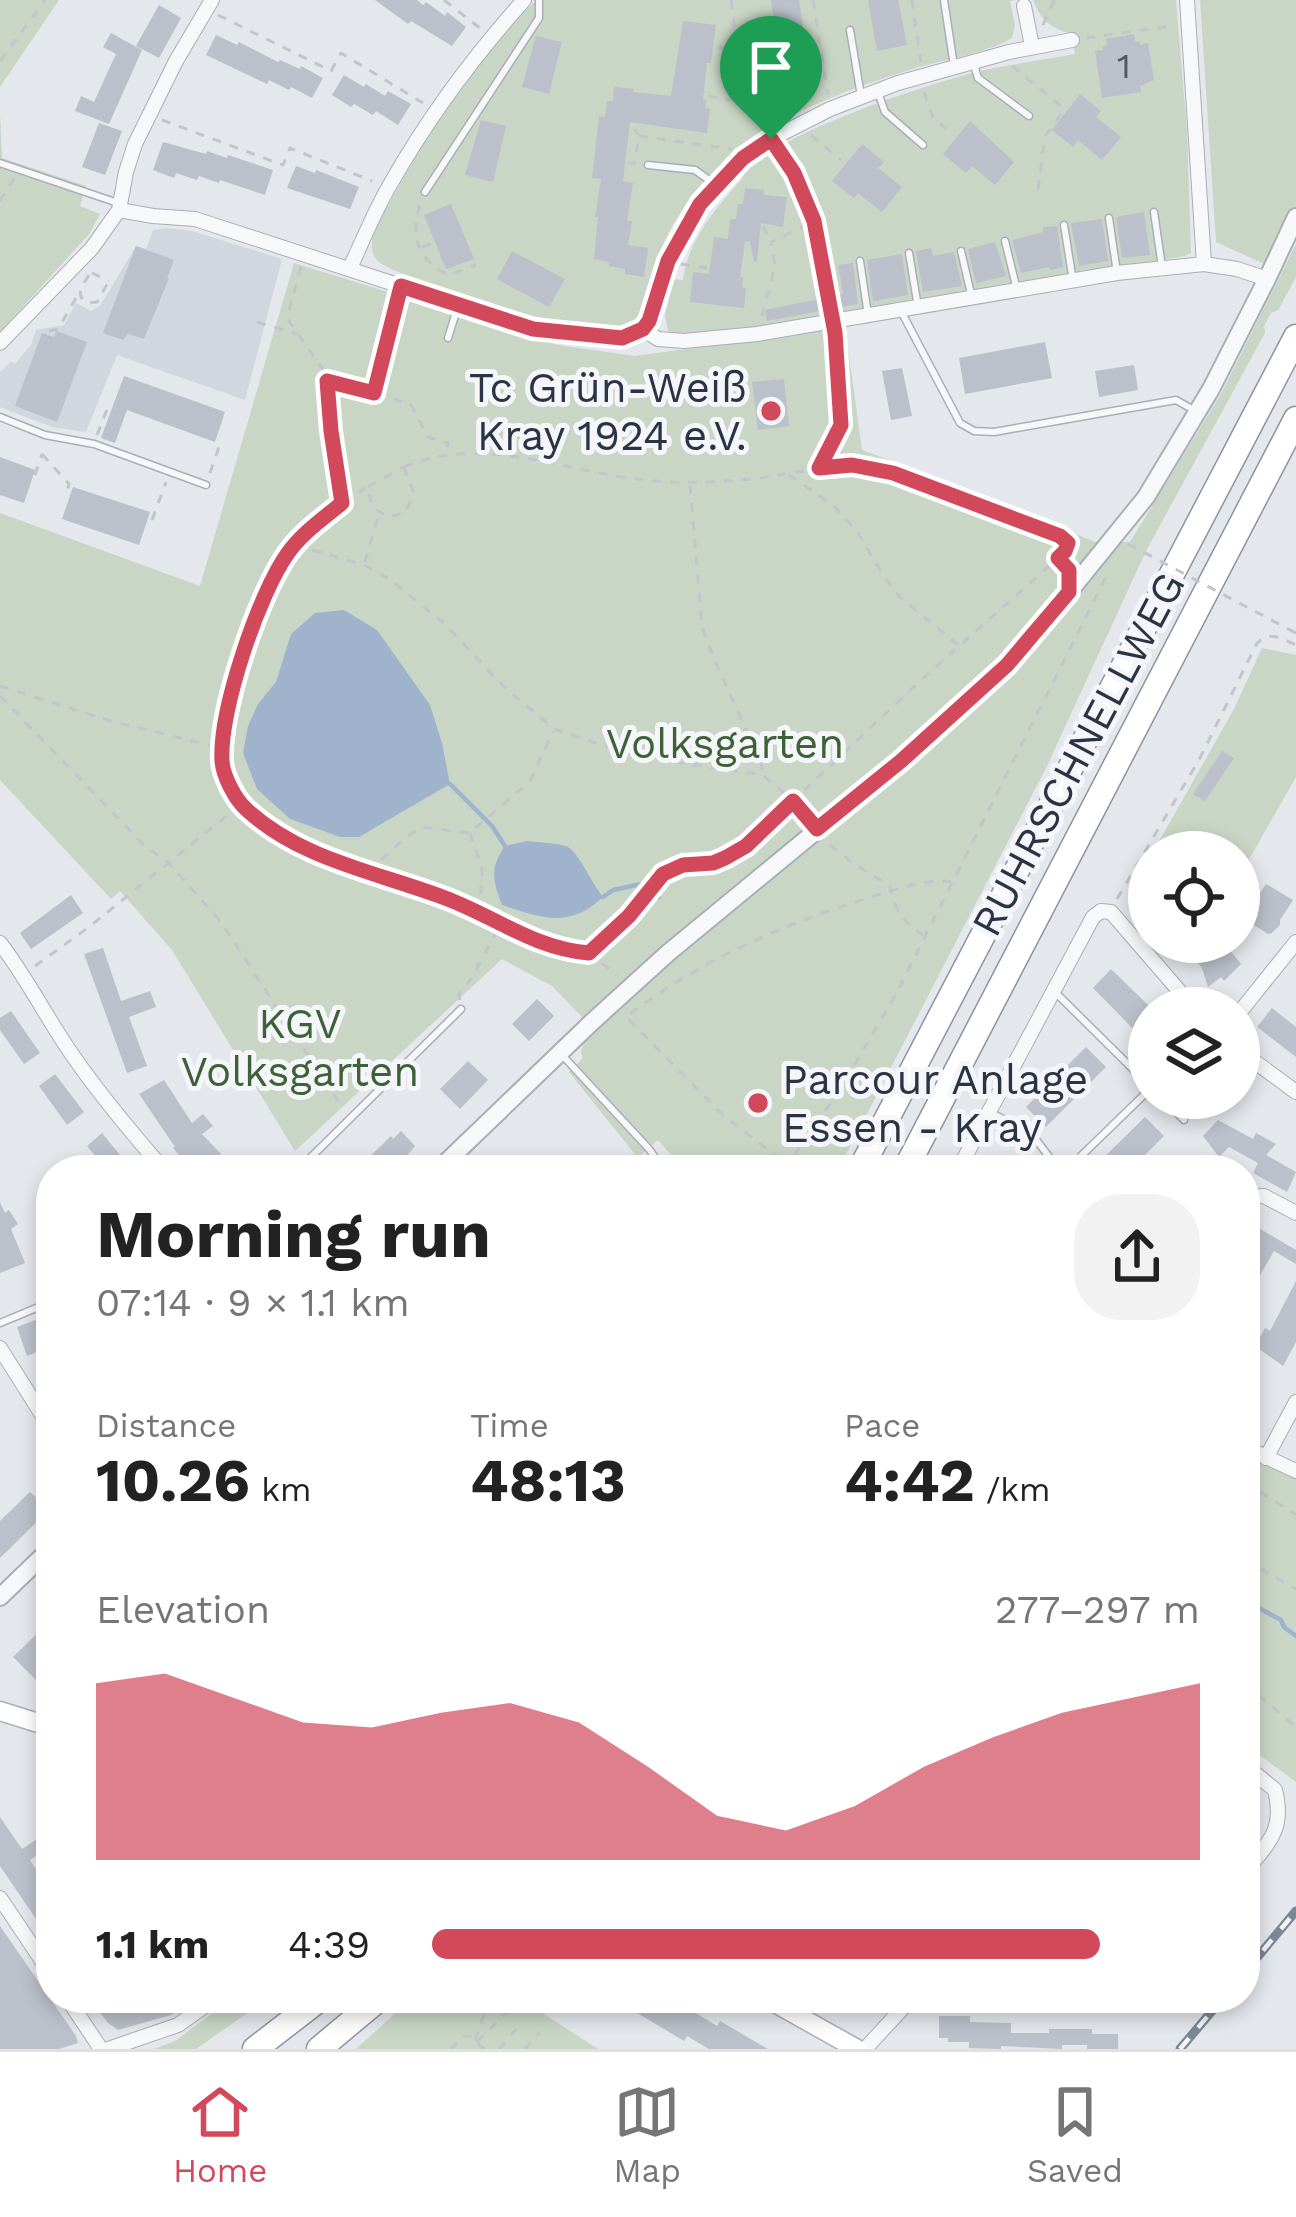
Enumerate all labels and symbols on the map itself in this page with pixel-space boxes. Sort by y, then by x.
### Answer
pin [720,16,822,139]
house number: 1 [1117,45,1131,87]
place label: Tc Grün-Weiß Kray 1924 e.V. [469,363,747,460]
marker: Tc Grün-Weiß Kray 1924 e.V. [758,398,784,424]
street label: RUHRSCHNELLWEG [961,564,1195,944]
park label: Volksgarten [606,719,844,768]
park label: KGV Volksgarten [181,999,419,1096]
place label: Parcour Anlage Essen - Kray [782,1055,1088,1152]
marker: Parcour Anlage Essen - Kray [745,1090,771,1116]

